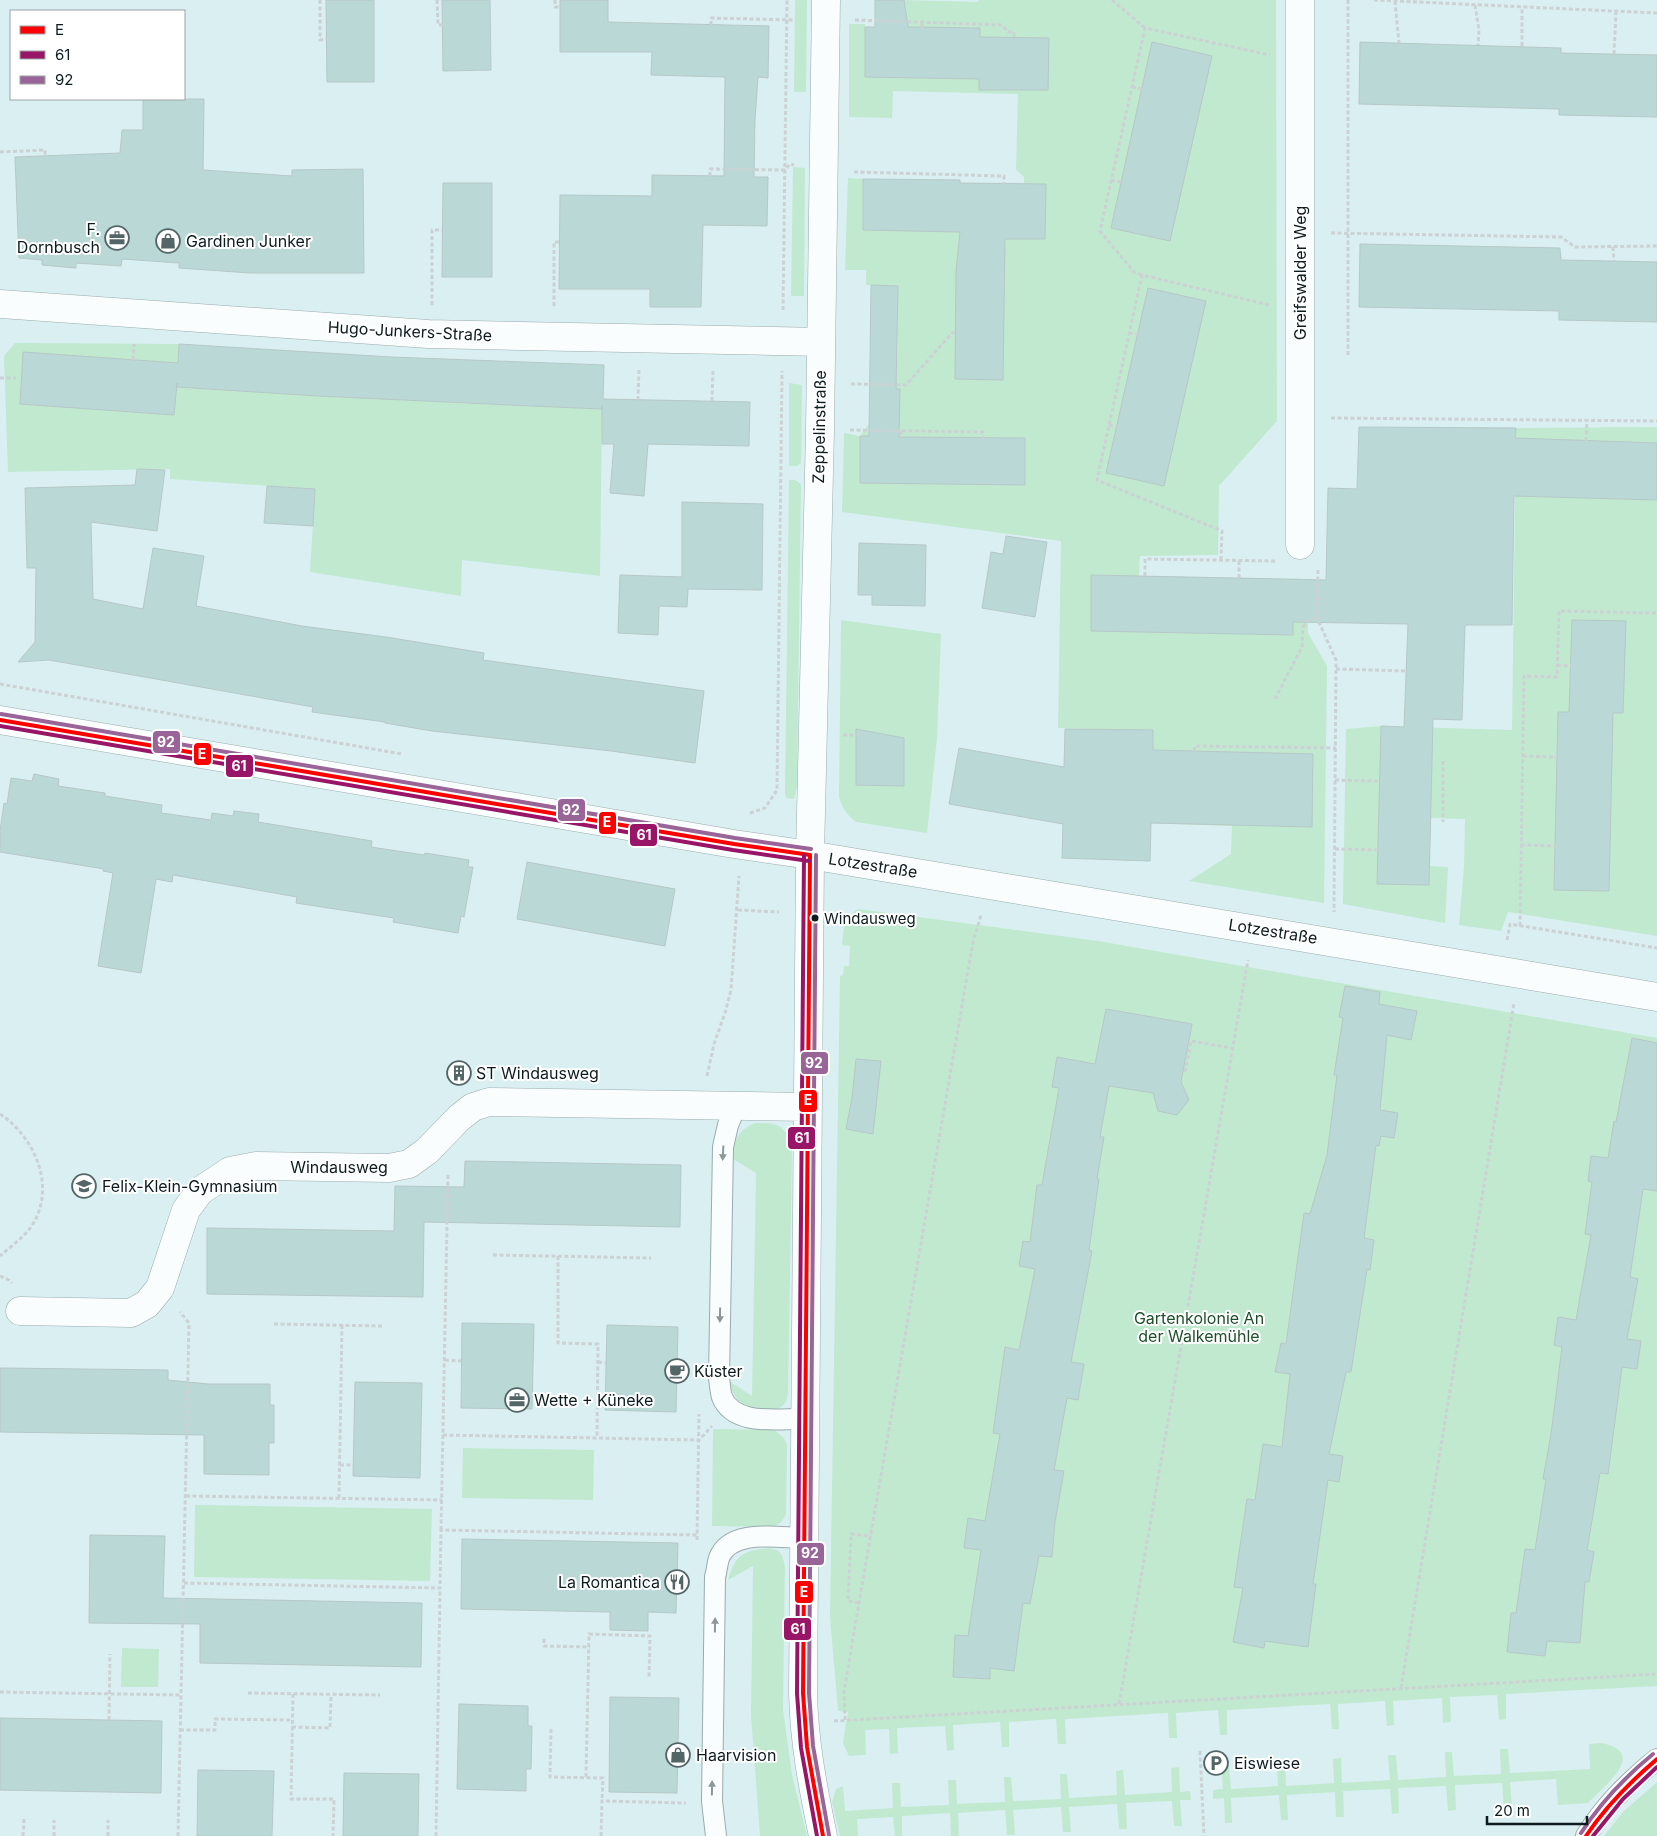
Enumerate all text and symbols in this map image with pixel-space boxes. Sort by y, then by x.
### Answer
legend [10,10,185,100]
text: E [55,20,64,39]
text: 61 [55,45,70,64]
text: 92 [55,70,73,89]
street label: Greifswalder Weg [1290,206,1310,340]
place label: F. Dornbusch [17,219,100,257]
office icon: F. Dornbusch [104,225,130,251]
shop icon: Gardinen Junker [155,228,181,254]
place label: Gardinen Junker [186,231,311,251]
street label: Hugo-Junkers-Straße [327,317,493,345]
street label: Zeppelinstraße [808,370,830,484]
line badge: 92 [152,730,181,754]
text: 92 [157,733,175,750]
line badge: E [193,742,212,766]
text: E [198,745,206,762]
line badge: 61 [225,754,254,778]
text: 61 [231,757,247,774]
line badge: 92 [557,798,586,822]
text: 92 [562,801,580,818]
line badge: E [598,811,617,835]
text: E [603,813,611,830]
line badge: 61 [629,823,658,847]
text: 61 [636,826,652,843]
street label: Lotzestraße [827,848,919,882]
place label: Windausweg [824,909,916,928]
marker: Windausweg [810,913,820,923]
street label: Lotzestraße [1227,914,1319,948]
line badge: 92 [800,1051,829,1075]
text: 92 [805,1054,823,1071]
building icon: ST Windausweg [446,1060,472,1086]
place label: ST Windausweg [476,1063,599,1083]
line badge: E [798,1089,818,1113]
text: E [804,1091,812,1108]
line badge: 61 [787,1126,816,1150]
text: 61 [794,1129,810,1146]
one-way arrow [719,1145,727,1161]
street label: Windausweg [290,1157,388,1177]
school or university icon: Felix-Klein-Gymnasium [71,1173,97,1199]
place label: Felix-Klein-Gymnasium [102,1176,277,1196]
one-way arrow [716,1307,724,1323]
park label: Gartenkolonie An der Walkemühle [1134,1308,1264,1346]
cafe icon: Küster [664,1358,690,1384]
place label: Küster [694,1361,743,1381]
office icon: Wette + Küneke [504,1387,530,1413]
place label: Wette + Küneke [534,1390,653,1410]
line badge: 92 [796,1542,825,1566]
text: 92 [801,1544,819,1561]
restaurant icon: La Romantica [664,1569,690,1595]
place label: La Romantica [558,1572,660,1592]
line badge: E [794,1580,814,1604]
text: E [800,1583,808,1600]
one-way arrow [711,1617,719,1633]
line badge: 61 [783,1617,812,1641]
text: 61 [790,1620,806,1637]
shop icon: Haarvision [665,1742,691,1768]
place label: Haarvision [696,1745,776,1765]
parking icon: Eiswiese [1203,1750,1229,1776]
place label: Eiswiese [1234,1753,1300,1773]
one-way arrow [708,1779,716,1795]
scale bar [1487,1794,1587,1826]
text: 20 m [1494,1801,1530,1820]

